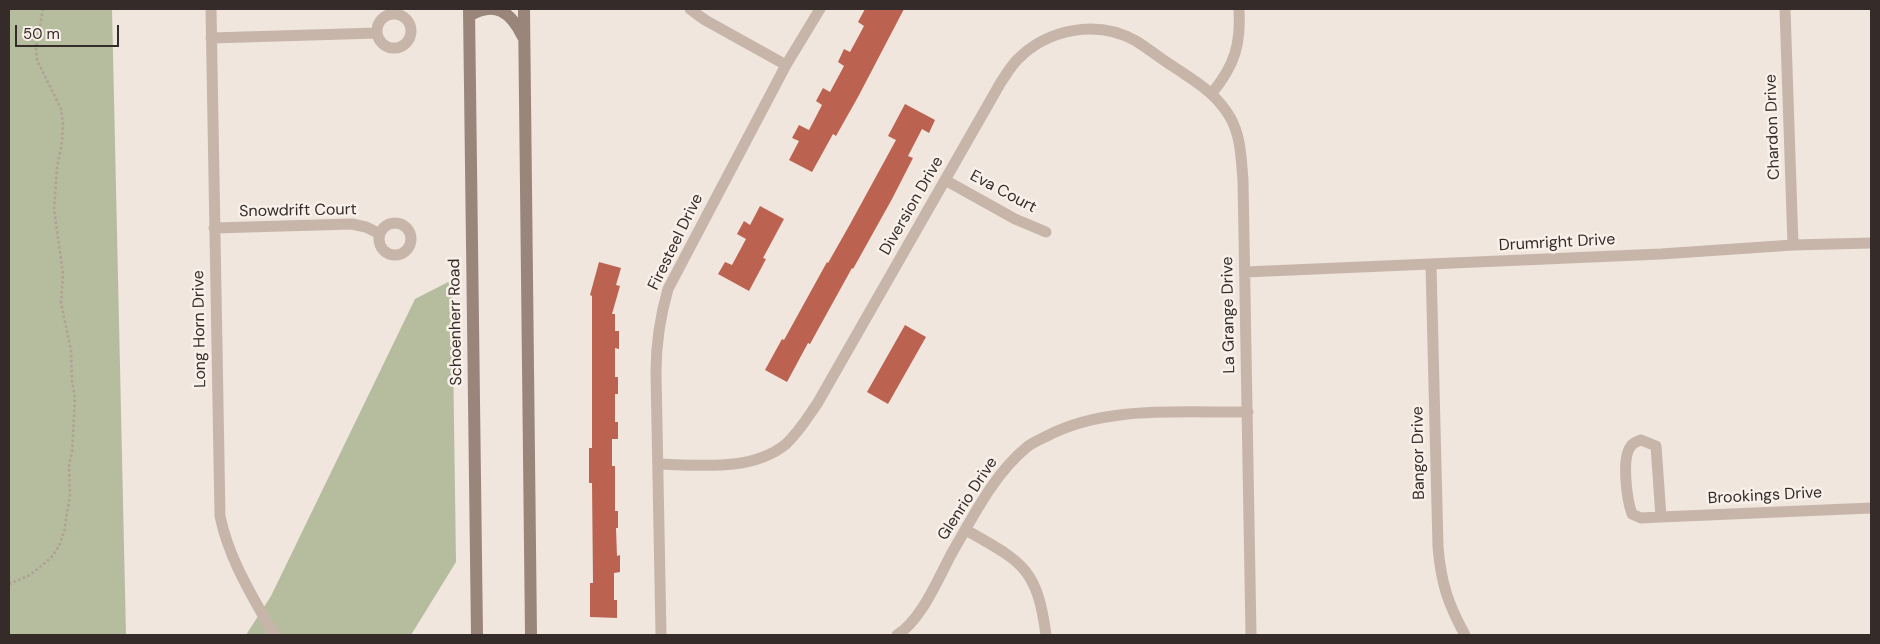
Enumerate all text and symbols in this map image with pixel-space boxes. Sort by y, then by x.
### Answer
scale bar [18,15,121,47]
text: 50 m [23,24,60,44]
street label: Chardon Drive [1762,74,1784,180]
street label: Diversion Drive [876,153,948,259]
street label: Eva Court [967,167,1039,217]
street label: Firesteel Drive [644,191,708,293]
street label: Snowdrift Court [239,200,357,222]
street label: Drumright Drive [1498,230,1616,256]
street label: La Grange Drive [1218,256,1240,374]
street label: Schoenherr Road [445,258,467,386]
street label: Long Horn Drive [189,270,211,388]
street label: Bangor Drive [1409,406,1429,500]
street label: Glenrio Drive [934,454,1002,544]
street label: Brookings Drive [1707,483,1823,509]

